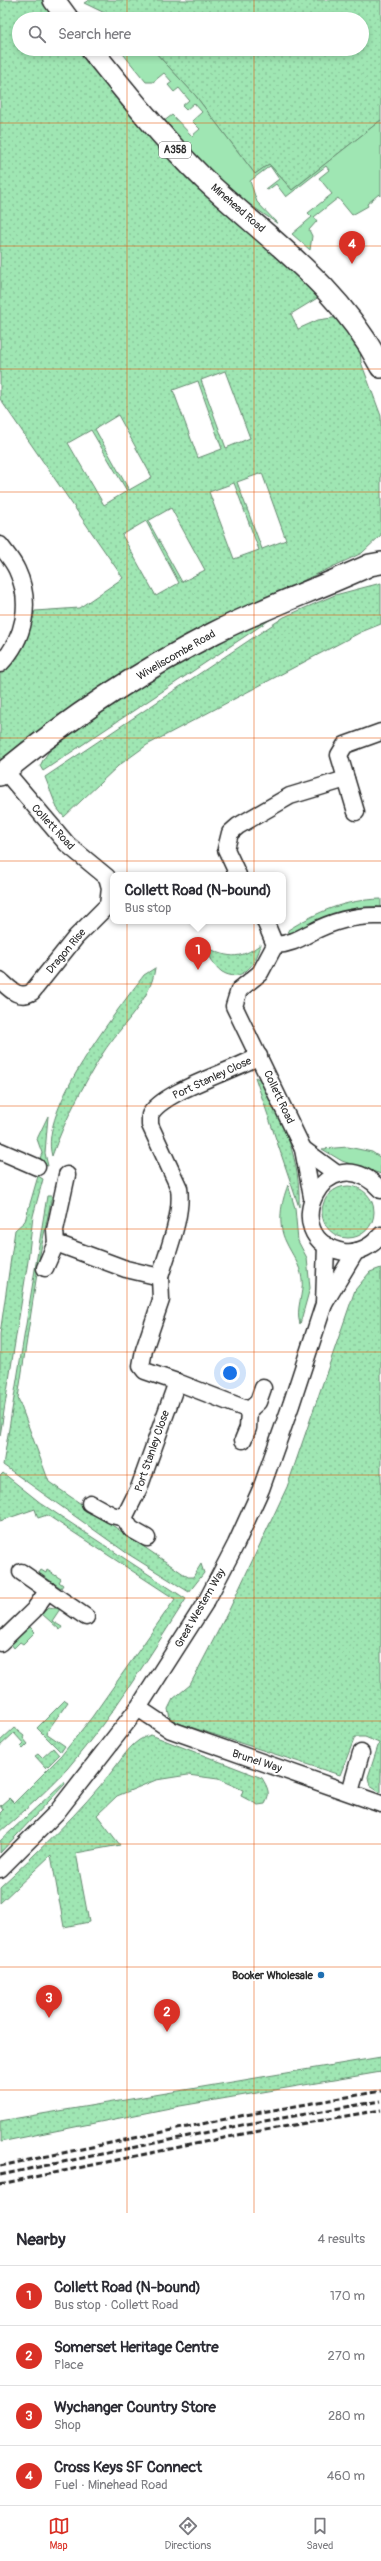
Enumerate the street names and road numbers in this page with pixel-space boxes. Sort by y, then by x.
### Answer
road number: A358 [159,142,191,158]
street label: Minehead Road [208,181,268,235]
street label: Wiveliscombe Road [134,627,218,683]
street label: Collett Road [29,802,77,852]
street label: Dragon Rise [43,925,89,976]
street label: Port Stanley Close [171,1054,254,1102]
street label: Collett Road [261,1068,297,1126]
street label: Port Stanley Close [132,1408,172,1493]
street label: Great Western Way [172,1566,228,1650]
street label: Brunel Way [230,1747,284,1775]

